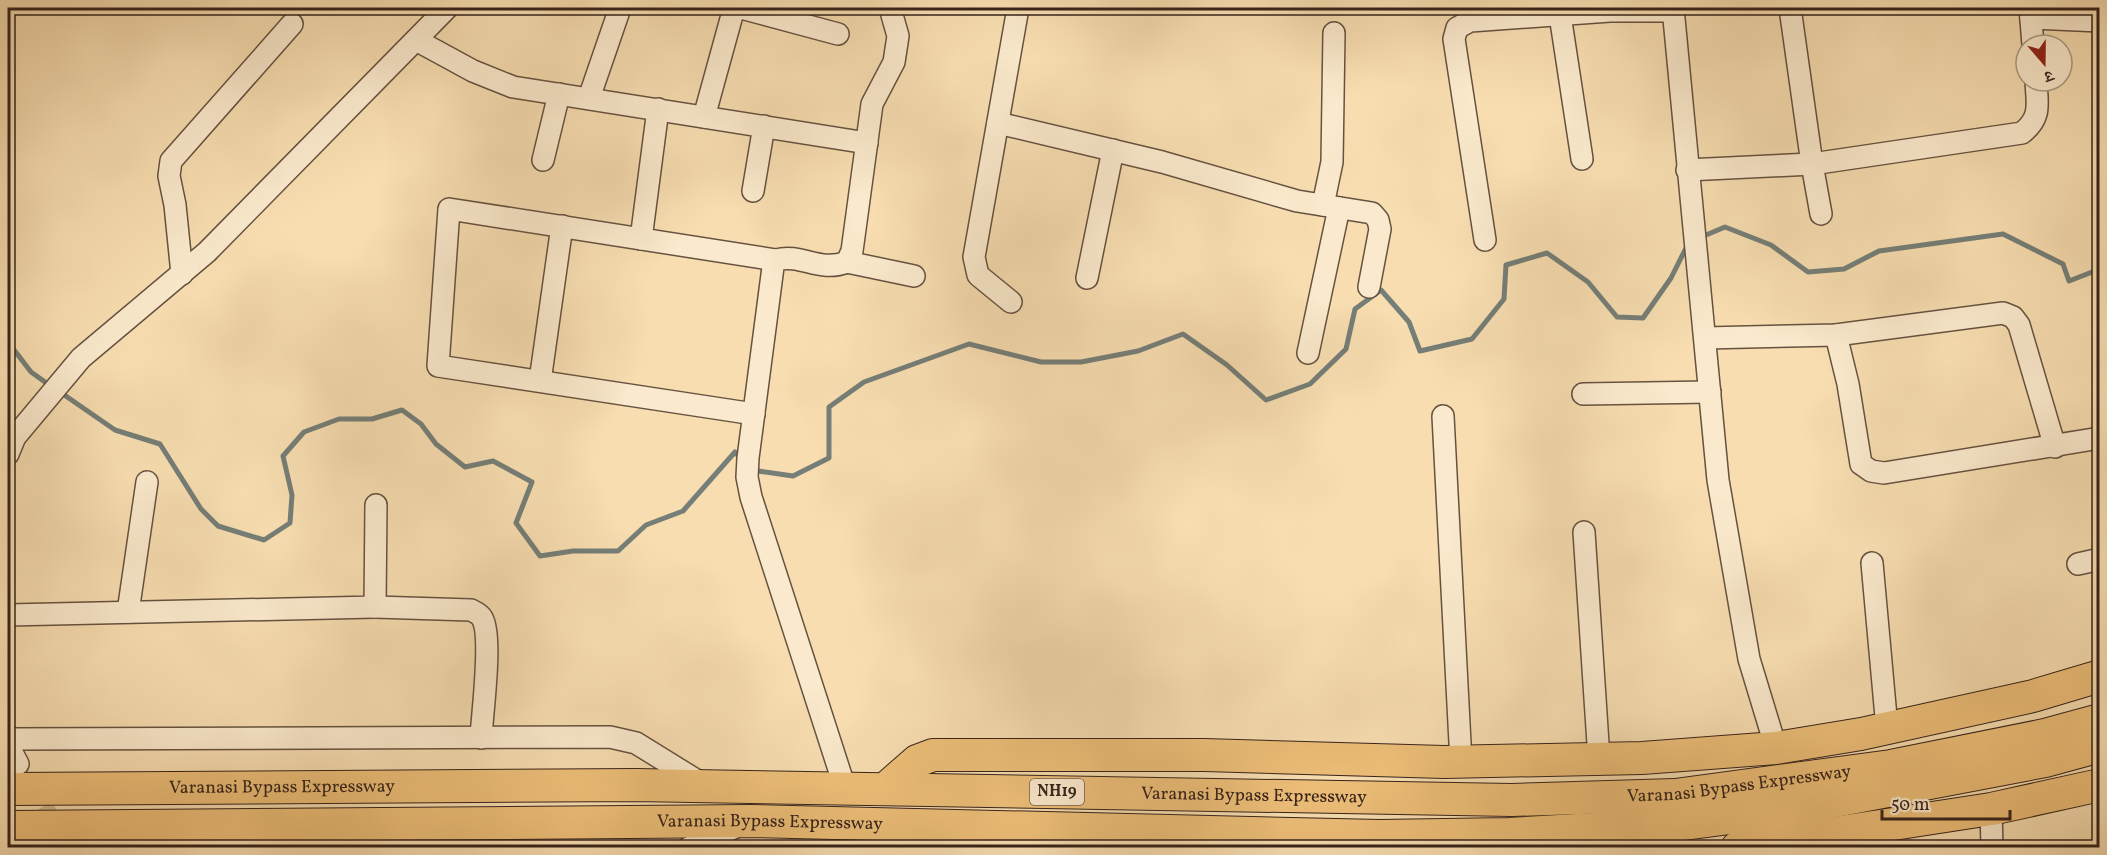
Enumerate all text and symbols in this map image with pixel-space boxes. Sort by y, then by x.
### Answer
north arrow [2014,33,2074,93]
text: उ [2039,63,2057,88]
street label: Varanasi Bypass Expressway [1626,759,1853,809]
street label: Varanasi Bypass Expressway [169,774,395,800]
road number: NH19 [1030,779,1084,805]
street label: Varanasi Bypass Expressway [1141,781,1367,810]
scale bar [1882,783,2010,821]
text: 50 m [1891,793,1930,818]
street label: Varanasi Bypass Expressway [657,808,883,837]

